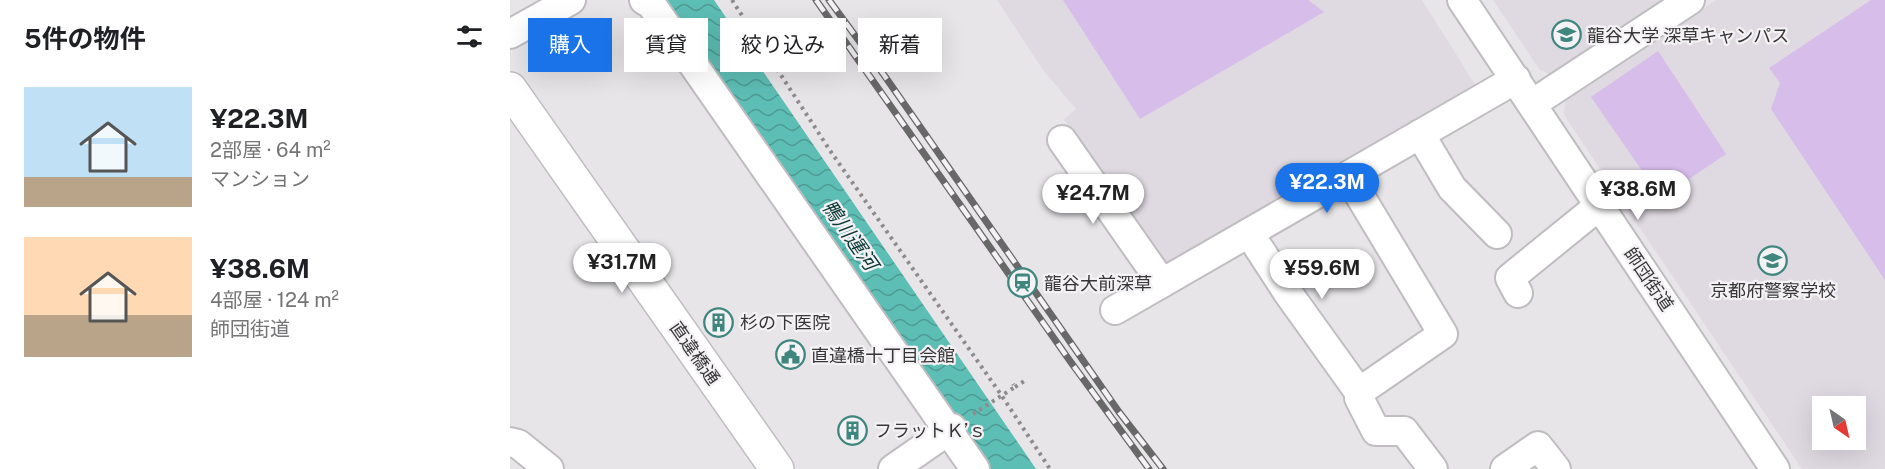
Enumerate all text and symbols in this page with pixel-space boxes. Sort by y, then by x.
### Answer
chip: 購入 [528,18,612,72]
chip: 賃貸 [624,18,708,72]
chip: 絞り込み [720,18,846,72]
chip: 新着 [858,18,942,72]
school or university icon: 龍谷大学 深草キャンパス [1550,19,1582,51]
icon: filters [453,20,486,53]
text: 5件の物件 [24,23,146,54]
place label: 龍谷大学 深草キャンパス [1587,25,1789,46]
text: ¥22.3M [210,103,308,134]
icon: home [72,111,144,183]
text: 2部屋 · 64 m² [210,138,331,162]
pin: ¥22.3M [1278,163,1376,214]
text: マンション [210,167,310,191]
text: ¥22.3M [1289,170,1365,194]
pin: ¥38.6M [1589,170,1687,221]
pin: ¥24.7M [1044,174,1142,225]
text: ¥38.6M [1600,177,1676,201]
text: ¥24.7M [1056,181,1130,205]
water label: 鴨川運河 [817,195,885,278]
pin: ¥31.7M [573,243,671,294]
street label: 師団街道 [1620,243,1678,315]
school or university icon: 京都府警察学校 [1757,245,1789,277]
pin: ¥59.6M [1273,249,1371,300]
text: ¥31.7M [587,250,657,274]
text: ¥38.6M [210,253,310,284]
text: ¥59.6M [1284,256,1360,280]
icon: home [72,261,144,333]
station icon: 龍谷大前深草 [1007,267,1039,299]
place label: 龍谷大前深草 [1044,273,1152,294]
place label: 京都府警察学校 [1710,280,1836,301]
text: 4部屋 · 124 m² [210,288,339,312]
building icon: 杉の下医院 [703,306,735,338]
place label: 杉の下医院 [740,312,830,333]
text: 師団街道 [210,317,290,341]
street label: 直違橋通 [666,317,724,389]
public building icon: 直違橋十丁目会館 [774,339,806,371]
place label: 直違橋十丁目会館 [811,345,955,366]
north arrow [1812,396,1866,450]
map controls [1812,396,1866,450]
building icon: フラットＫ’ｓ [837,414,869,446]
place label: フラットＫ’ｓ [874,420,986,441]

